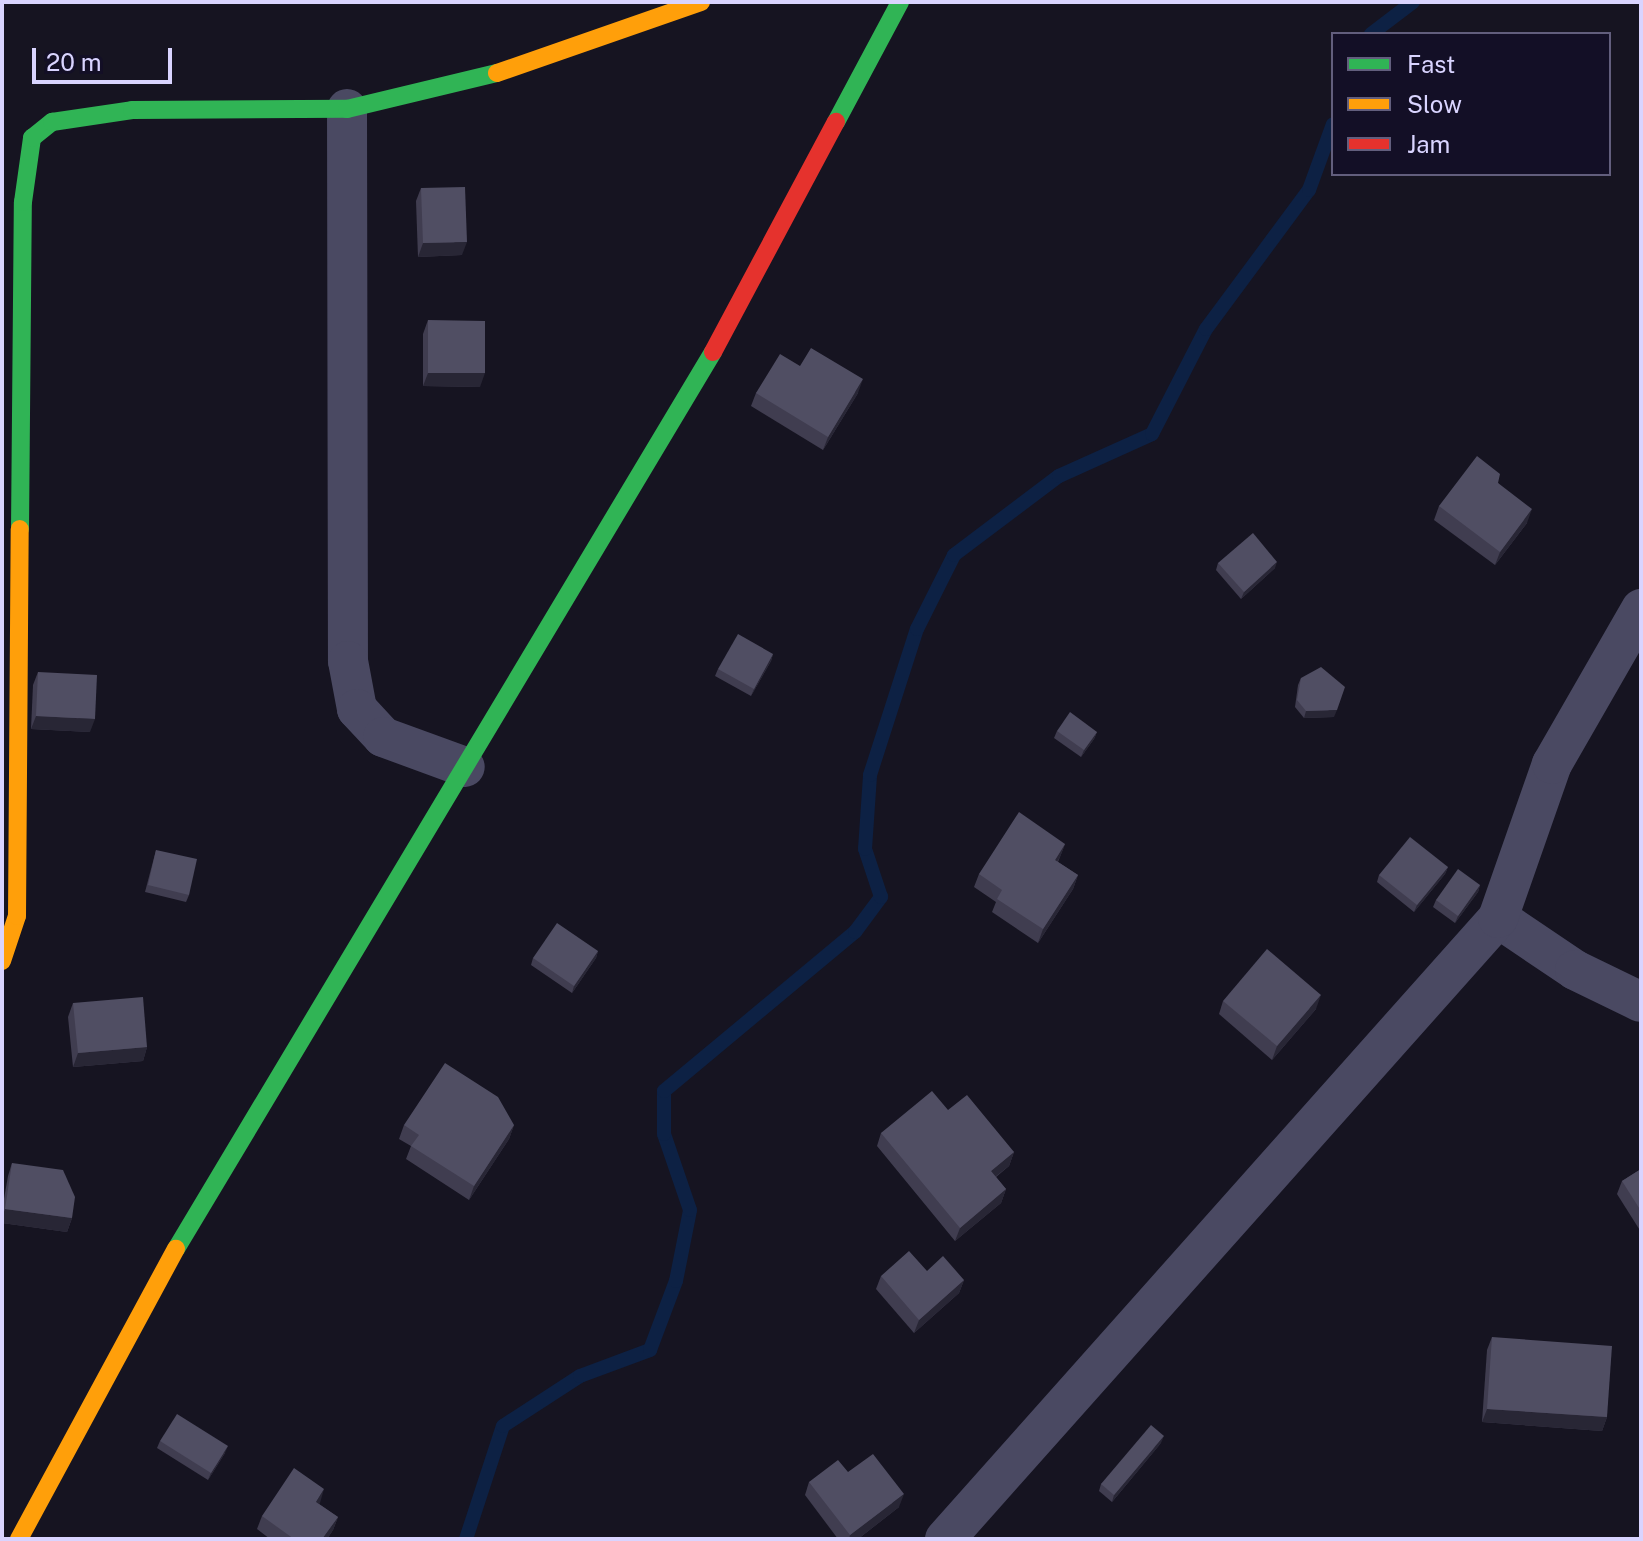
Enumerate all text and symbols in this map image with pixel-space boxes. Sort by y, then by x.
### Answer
scale bar [36,32,176,82]
legend [1331,32,1611,176]
text: 20 m [46,48,102,76]
text: Fast [1407,50,1455,78]
text: Slow [1407,90,1462,118]
text: Jam [1407,130,1450,158]

